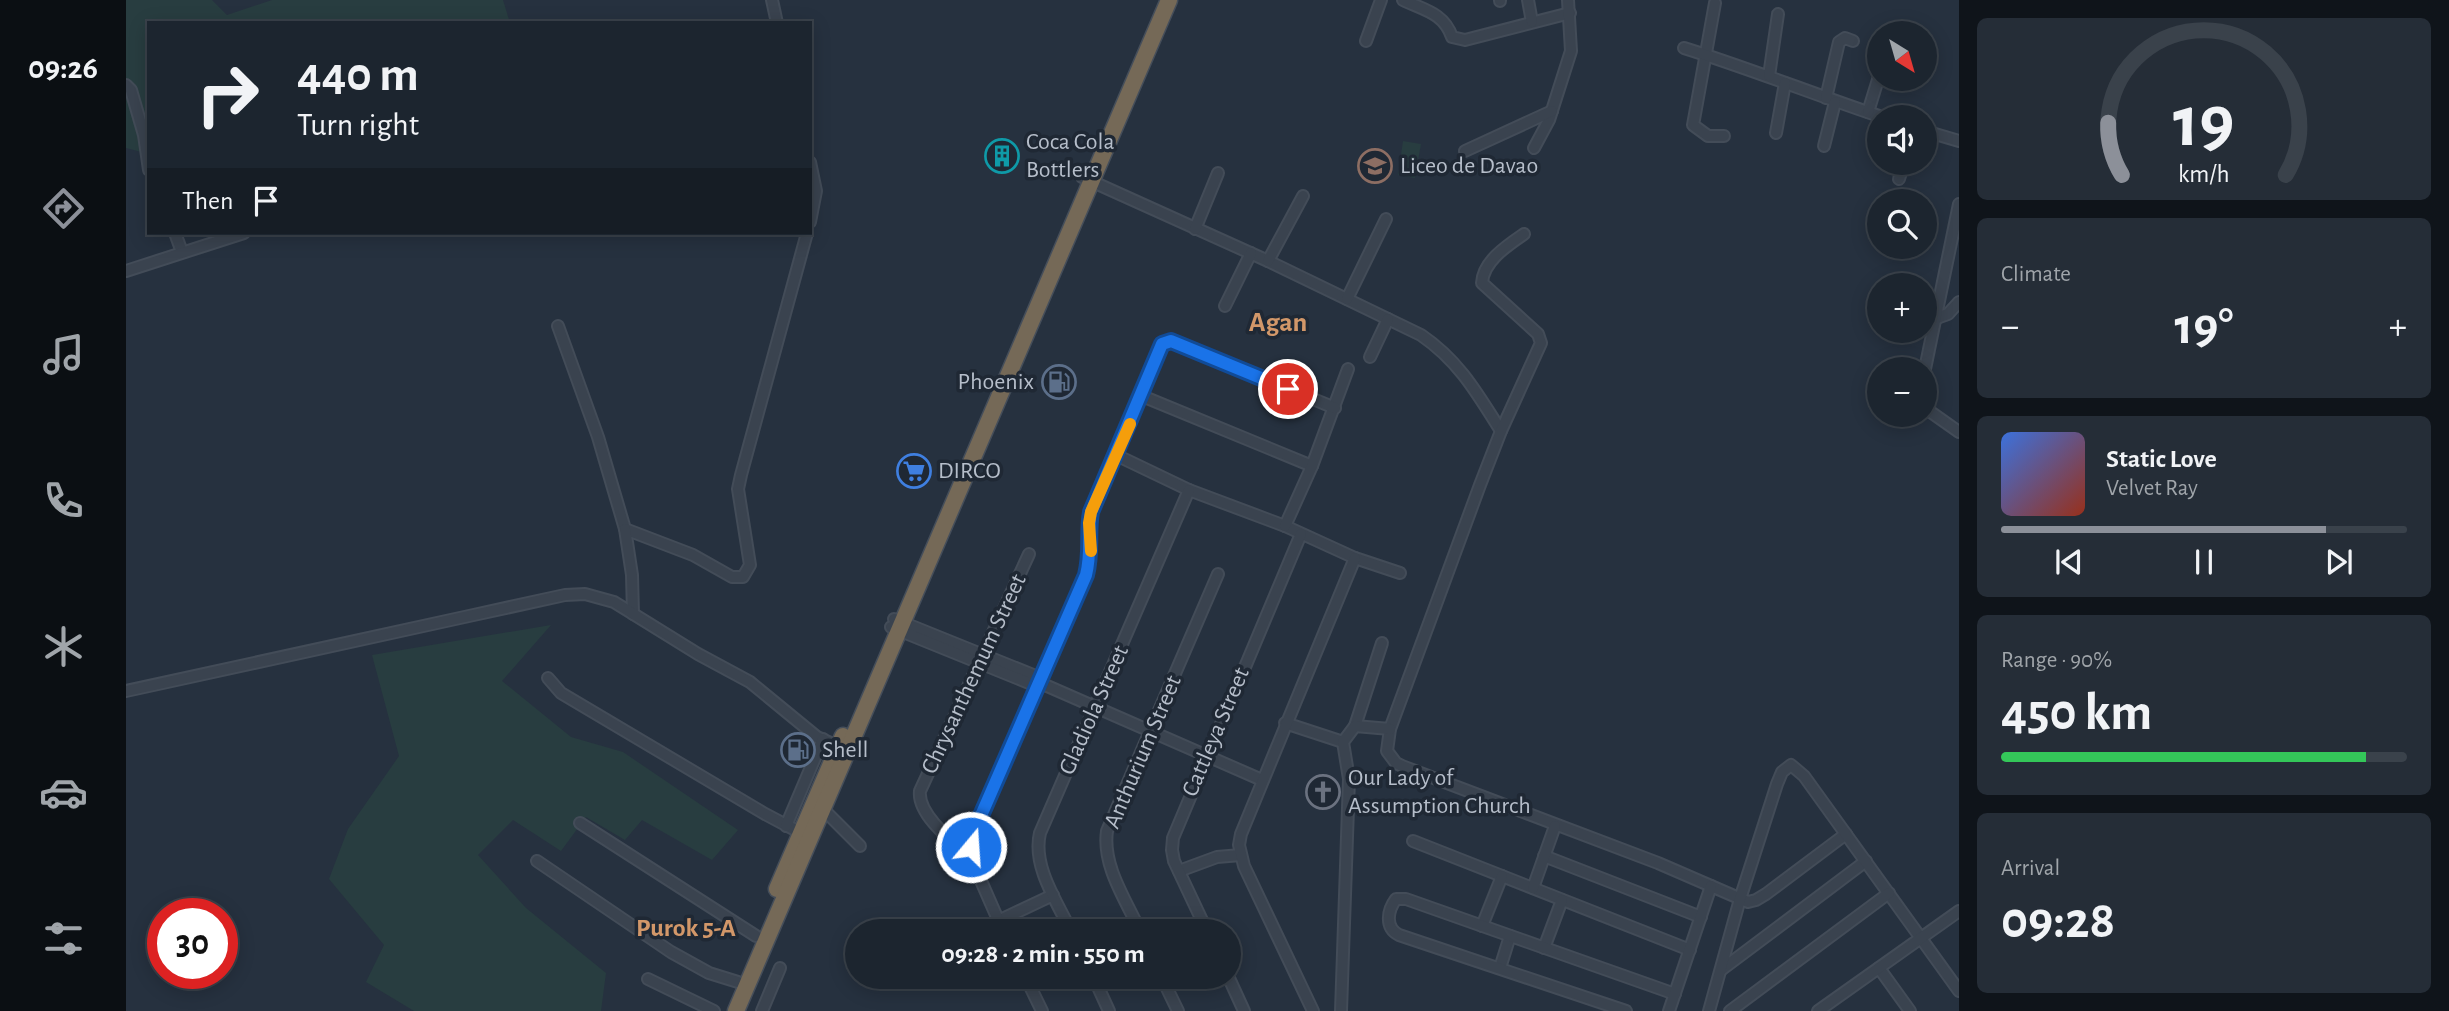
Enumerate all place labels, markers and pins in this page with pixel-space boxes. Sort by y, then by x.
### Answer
place label: Coca Cola Bottlers [1026,130,1115,182]
building icon: Coca Cola Bottlers [983,137,1021,175]
school or university icon: Liceo de Davao [1356,147,1394,185]
place label: Liceo de Davao [1400,154,1538,178]
pin [1258,359,1318,419]
fuel station icon: Phoenix [1040,363,1078,401]
place label: Phoenix [958,370,1035,394]
supermarket icon: DIRCO [895,452,933,490]
place label: DIRCO [938,459,1001,483]
fuel station icon: Shell [779,731,817,769]
place label: Shell [822,738,869,762]
place label: Our Lady of Assumption Church [1348,766,1531,818]
church icon: Our Lady of Assumption Church [1304,773,1342,811]

